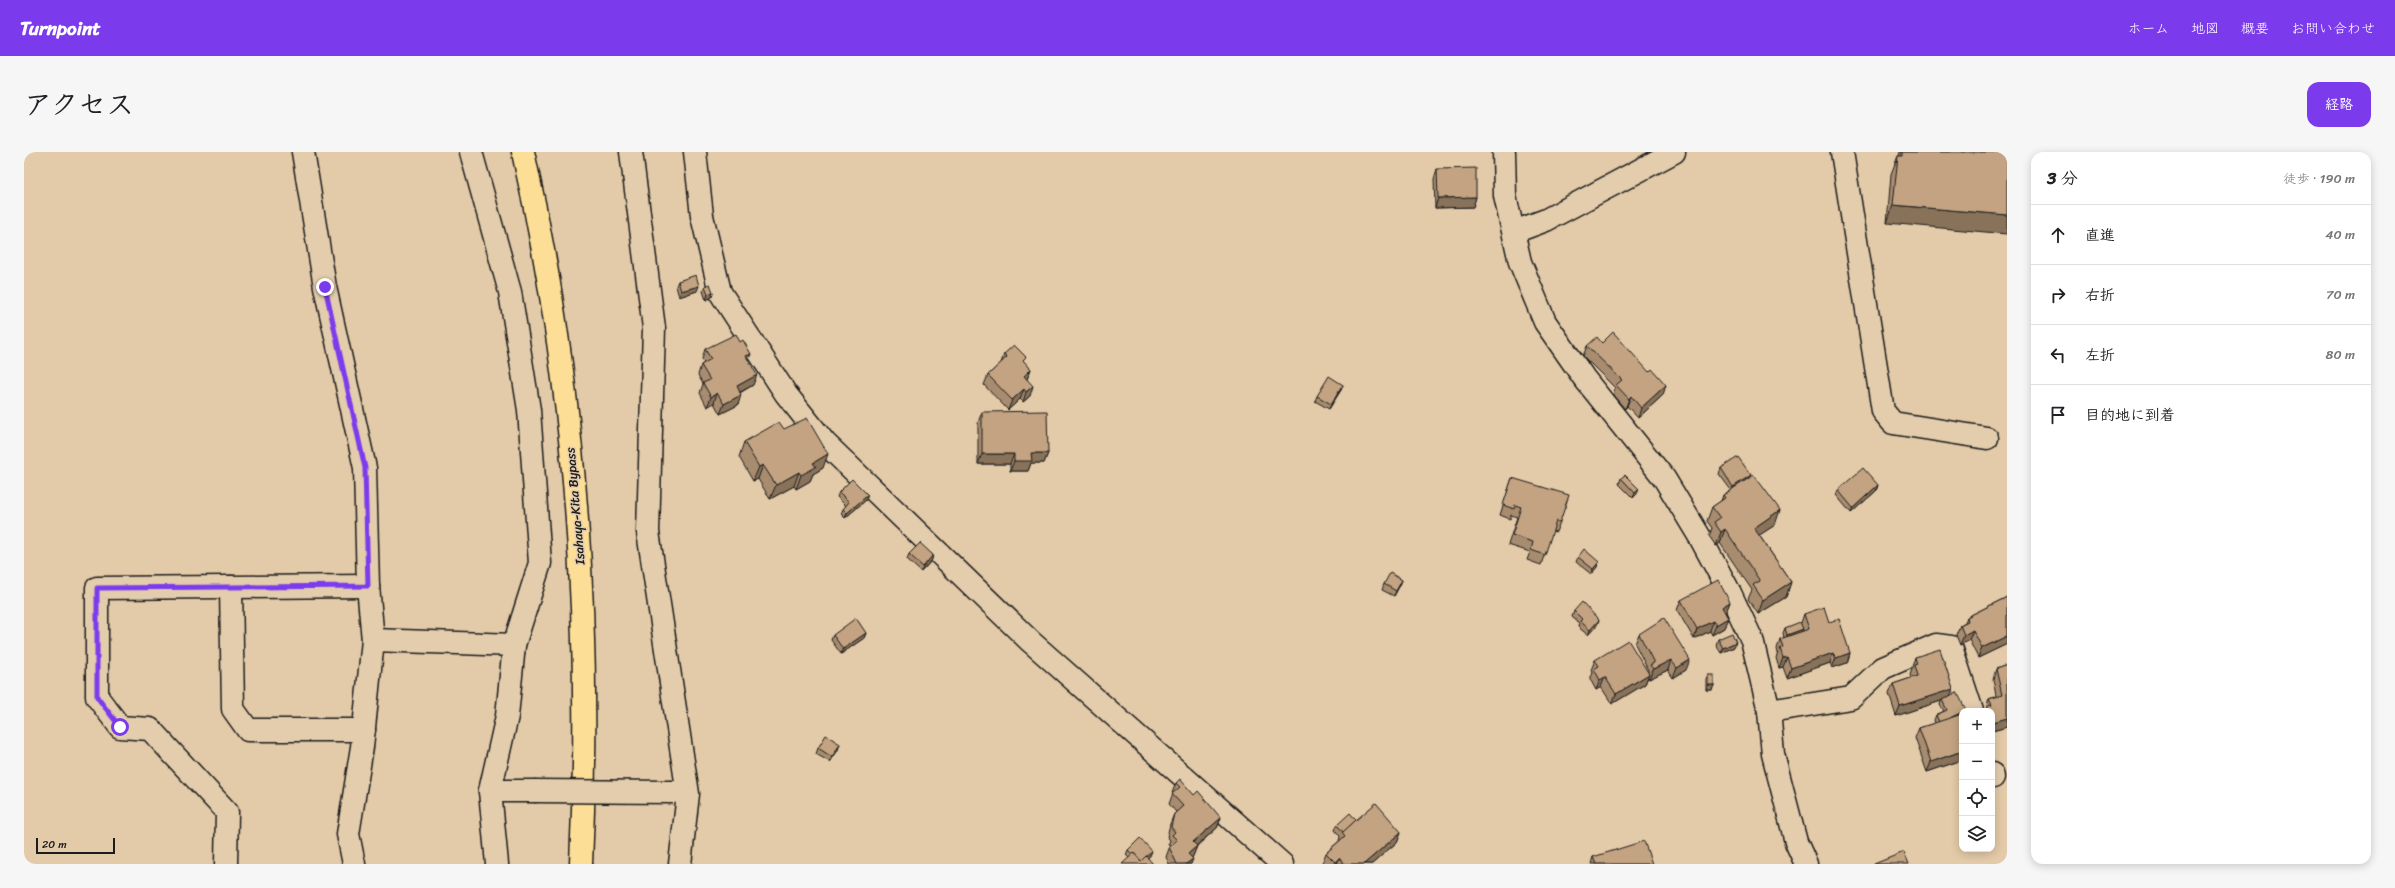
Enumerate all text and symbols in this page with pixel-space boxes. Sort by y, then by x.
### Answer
text: Turnpoint [20,12,101,45]
text: ホーム [2128,16,2169,41]
text: 地図 [2191,16,2219,41]
text: 概要 [2241,16,2269,41]
text: お問い合わせ [2291,16,2375,41]
text: アクセス [24,80,134,129]
button: 経路 [2307,82,2371,127]
text: 3 分 [2047,163,2078,193]
text: 徒歩 · 190 m [2284,167,2355,190]
text: 直進 [2085,222,2115,248]
text: 40 m [2325,223,2355,246]
icon: ahead [2047,224,2069,246]
route end [316,278,334,296]
text: 右折 [2085,282,2115,308]
text: 70 m [2326,283,2355,306]
icon: right [2047,284,2069,306]
text: 左折 [2085,342,2115,368]
text: 80 m [2326,343,2355,366]
icon: left [2047,344,2069,366]
text: 目的地に到着 [2085,402,2175,428]
icon: arrive [2047,404,2069,426]
street label: Isahaya-Kita Bypass [558,446,592,567]
map controls [1959,708,1995,852]
button: + [1959,708,1995,744]
route start [111,718,129,736]
button: − [1959,744,1995,780]
button: locate [1959,780,1995,816]
button: layers [1959,816,1995,852]
text: 20 m [42,835,67,854]
scale bar [36,836,115,855]

